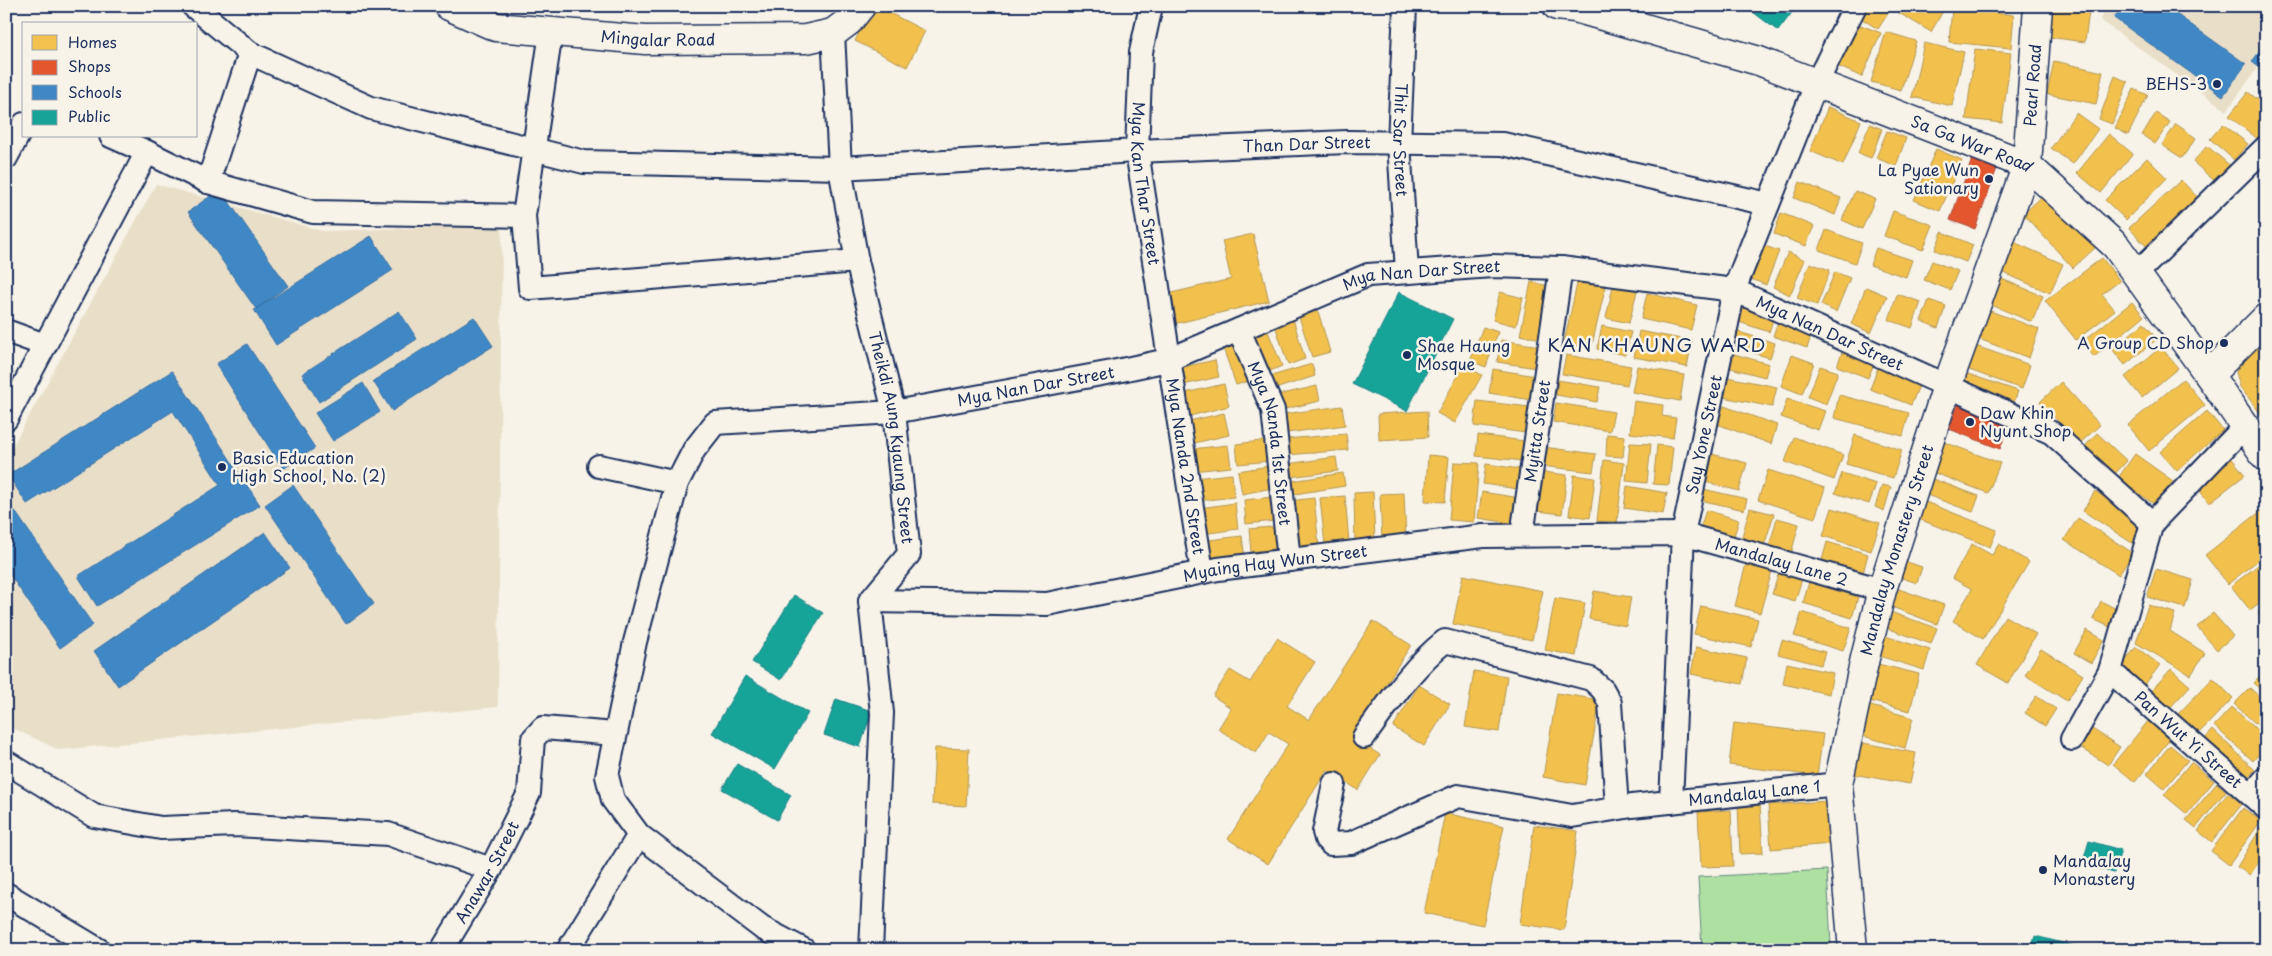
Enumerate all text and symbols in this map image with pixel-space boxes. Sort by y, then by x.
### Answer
legend [22,22,198,138]
street label: Mingalar Road [600,23,715,51]
text: Homes [68,30,117,53]
street label: Pearl Road [2017,43,2046,127]
text: Shops [68,54,111,77]
place label: BEHS-3 [2145,71,2207,95]
marker: BEHS-3 [2211,78,2223,90]
text: Schools [68,80,122,103]
street label: Thit Sar Street [1388,83,1415,197]
street label: Mya Kan Thar Street [1126,101,1167,267]
text: Public [68,104,111,127]
street label: Sa Ga War Road [1908,108,2040,177]
street label: Than Dar Street [1242,129,1371,157]
place label: La Pyae Wun Sationary [1878,157,1979,199]
marker: La Pyae Wun Sationary [1983,173,1995,185]
street label: Mya Nan Dar Street [1338,253,1501,296]
street label: Mya Nan Dar Street [1753,289,1908,376]
street label: Theikdi Aung Kyaung Street [864,329,921,545]
district label: KAN KHAUNG WARD [1547,330,1767,358]
place label: A Group CD Shop [2077,330,2214,354]
place label: Shae Haung Mosque [1417,333,1510,375]
marker: A Group CD Shop [2218,337,2230,349]
marker: Shae Haung Mosque [1401,349,1413,361]
street label: Mya Nanda 1st Street [1243,357,1298,527]
street label: Mya Nan Dar Street [955,359,1116,411]
street label: Say Yone Street [1679,372,1727,496]
street label: Mya Nanda 2nd Street [1161,376,1212,556]
street label: Myitta Street [1517,378,1556,484]
place label: Daw Khin Nyunt Shop [1980,400,2071,442]
marker: Daw Khin Nyunt Shop [1964,416,1976,428]
street label: Mandalay Monastery Street [1853,441,1939,658]
place label: Basic Education High School, No. (2) [232,445,386,487]
marker: Basic Education High School, No. (2) [216,461,228,473]
street label: Mandalay Lane 2 [1713,531,1851,591]
street label: Myaing Hay Wun Street [1181,537,1369,587]
street label: Pan Wut Yi Street [2129,685,2249,793]
street label: Mandalay Lane 1 [1687,773,1822,811]
street label: Anawar Street [448,816,524,927]
place label: Mandalay Monastery [2053,848,2136,890]
marker: Mandalay Monastery [2037,864,2049,876]

